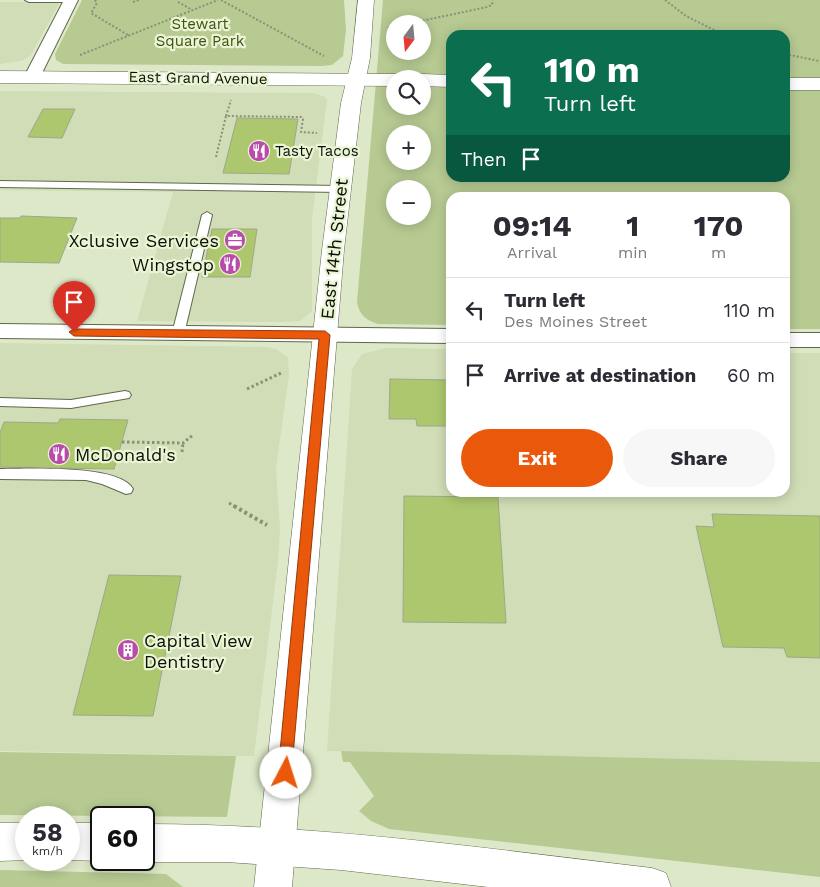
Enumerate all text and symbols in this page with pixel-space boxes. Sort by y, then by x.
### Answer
park label: Stewart Square Park [156,15,245,50]
north arrow [386,15,431,60]
map controls [386,15,431,225]
text: 110 m [544,49,640,91]
icon: left [461,50,526,115]
street label: East Grand Avenue [128,68,268,88]
button: search [386,70,431,115]
text: Turn left [544,91,636,116]
button: + [386,125,431,170]
restaurant icon: Tasty Tacos [247,139,271,163]
place label: Tasty Tacos [275,142,359,160]
icon: arrive [517,145,545,173]
text: Then [461,148,507,171]
street label: East 14th Street [316,177,352,320]
button: − [386,180,431,225]
text: 09:14 [492,208,572,243]
text: 1 [626,208,639,243]
text: 170 [694,208,744,243]
office icon: Xclusive Services [223,228,247,252]
place label: Xclusive Services [69,230,219,251]
text: Arrival [507,243,557,262]
text: min [618,243,647,262]
text: m [711,243,726,262]
restaurant icon: Wingstop [218,252,242,276]
place label: Wingstop [132,254,214,275]
pin [53,281,95,332]
icon: arrive [60,288,88,316]
text: Turn left [504,289,585,312]
icon: left [461,296,489,324]
text: 110 m [724,299,775,322]
text: Des Moines Street [504,312,647,331]
icon: arrive [461,361,489,389]
text: Arrive at destination [504,364,696,387]
text: 60 m [727,364,775,387]
button: Exit [461,429,613,487]
button: Share [623,429,775,487]
restaurant icon: McDonald's [47,442,71,466]
place label: McDonald's [75,444,176,465]
place label: Capital View Dentistry [144,630,252,672]
building icon: Capital View Dentistry [116,638,140,662]
position arrow [259,746,311,798]
speed limit sign: 60 [90,806,155,871]
text: 58 [32,818,63,847]
text: km/h [32,844,63,858]

